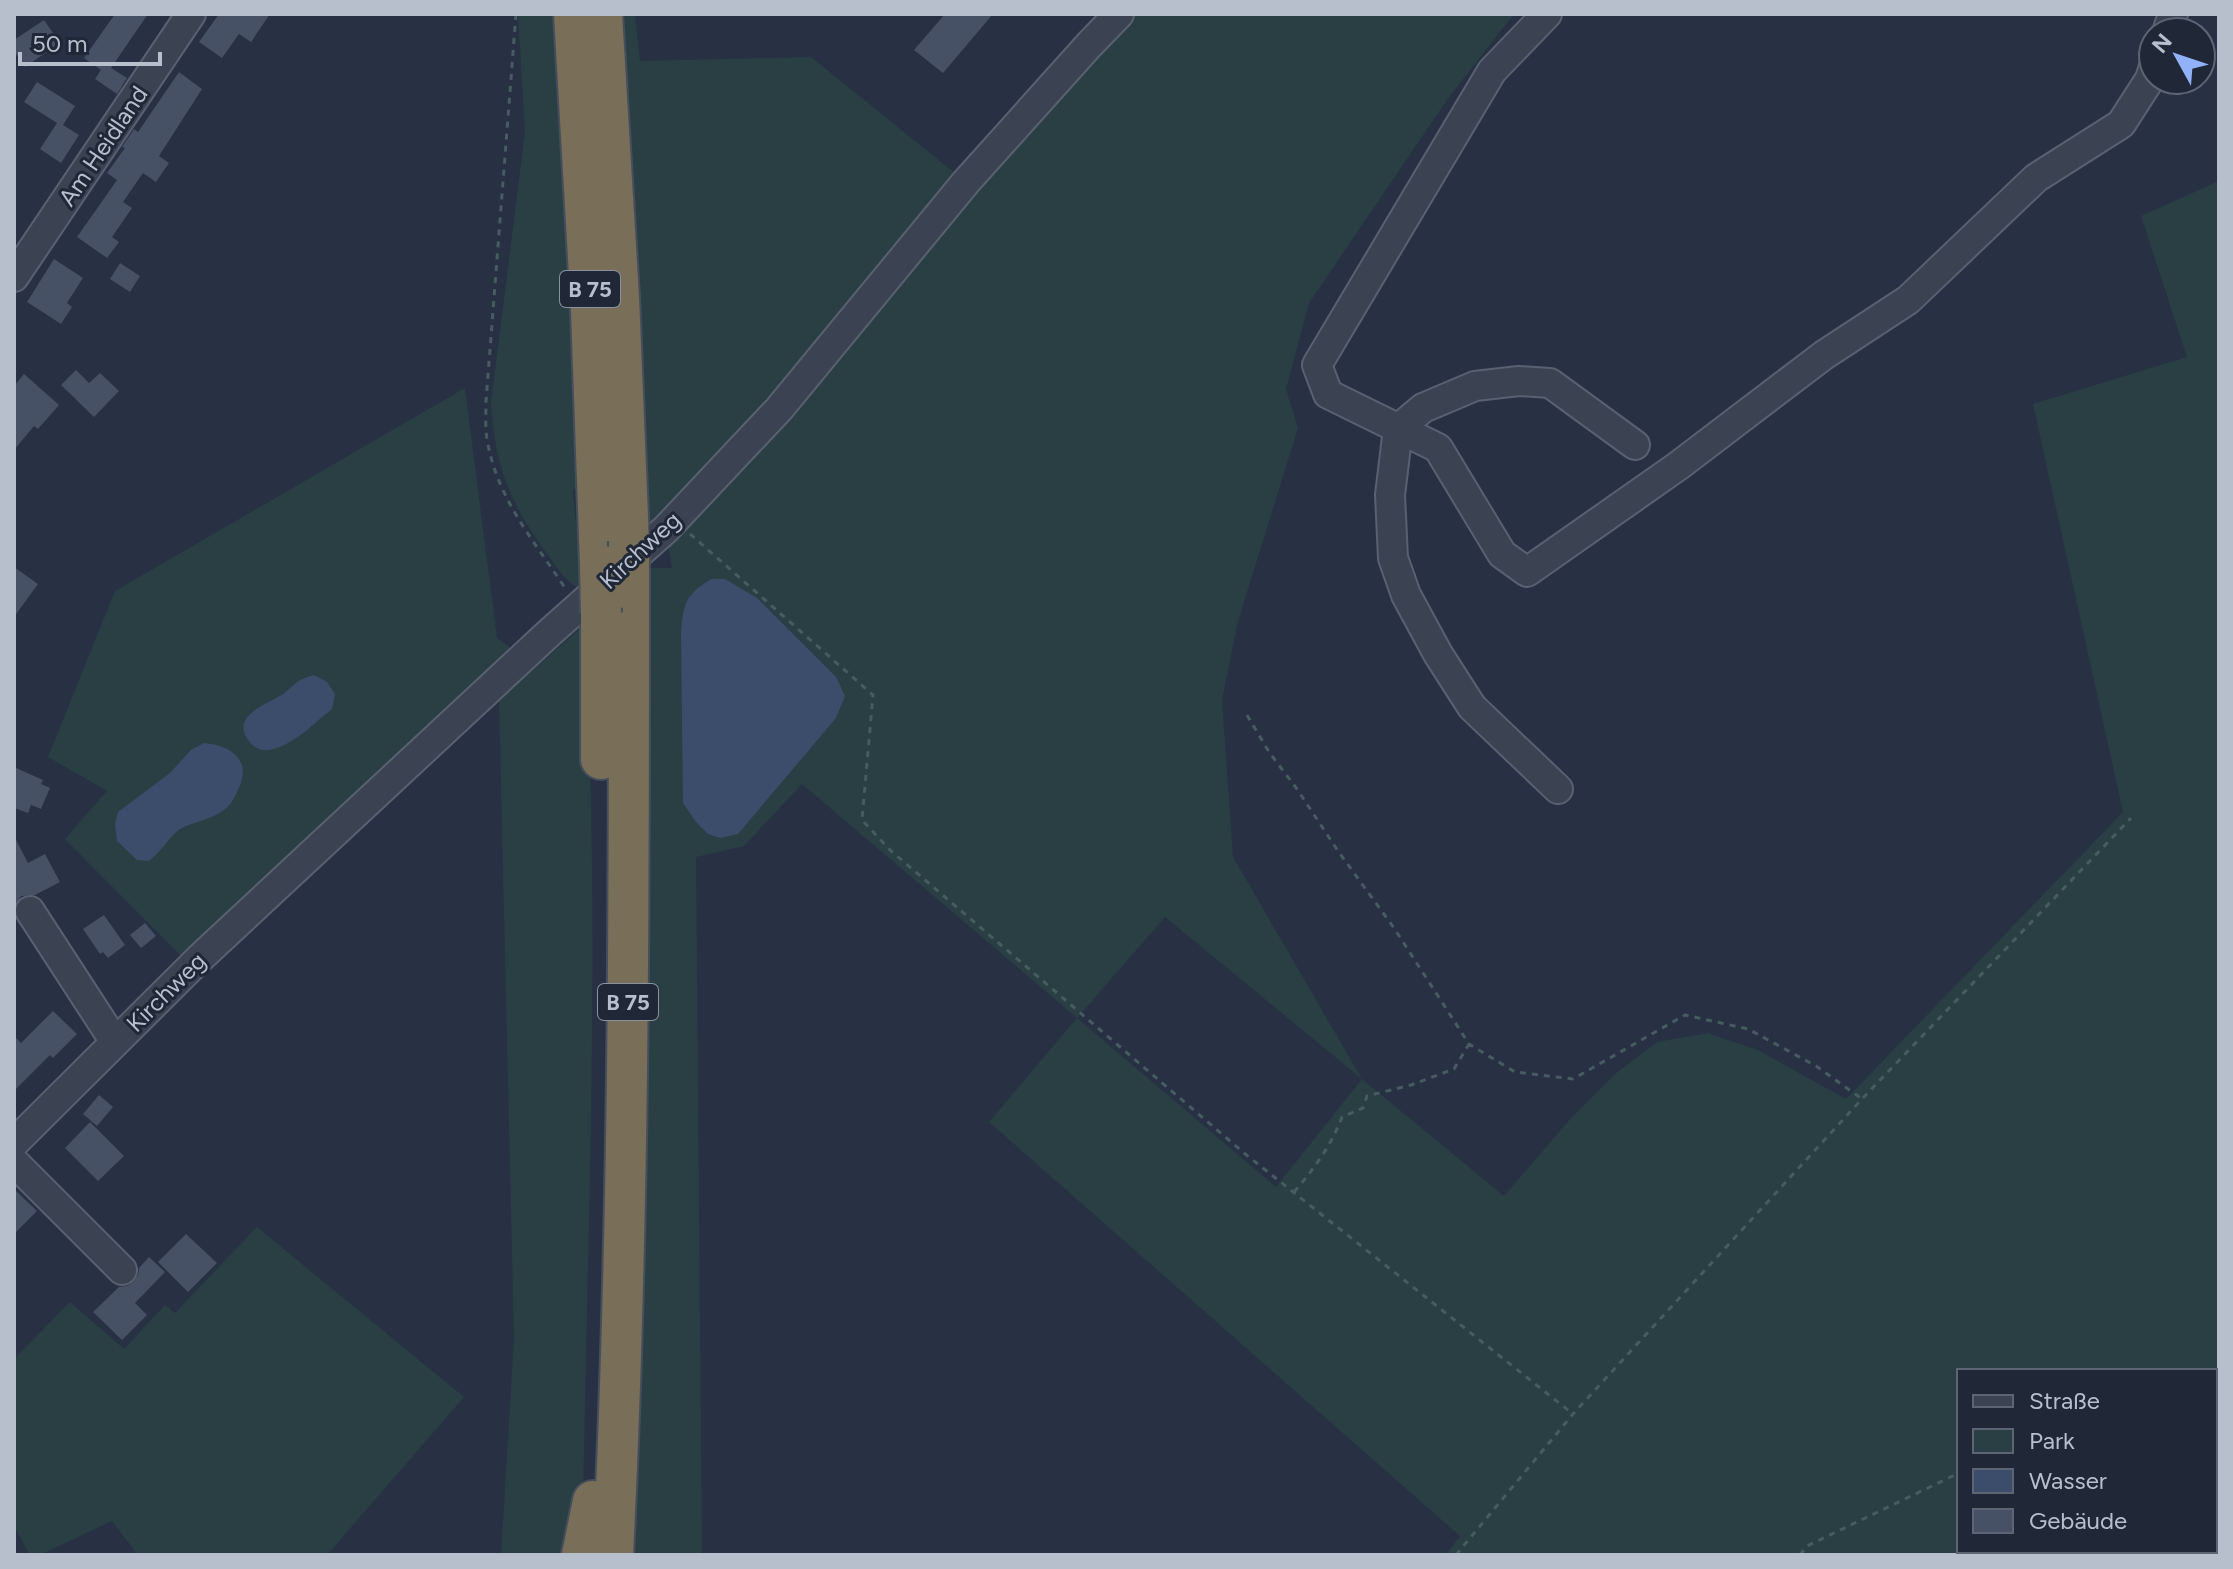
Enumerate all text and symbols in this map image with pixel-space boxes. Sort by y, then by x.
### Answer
scale bar [20,16,160,66]
north arrow [2137,16,2217,96]
text: N [2146,28,2178,59]
text: 50 m [32,29,88,58]
street label: Am Heidland [52,81,154,211]
road number: B 75 [560,271,620,307]
street label: Kirchweg [593,505,687,595]
street label: Kirchweg [120,946,212,1038]
road number: B 75 [598,984,658,1020]
legend [1957,1369,2217,1553]
text: Straße [2029,1386,2100,1415]
text: Park [2029,1426,2075,1455]
text: Wasser [2029,1466,2107,1495]
text: Gebäude [2029,1506,2127,1535]

